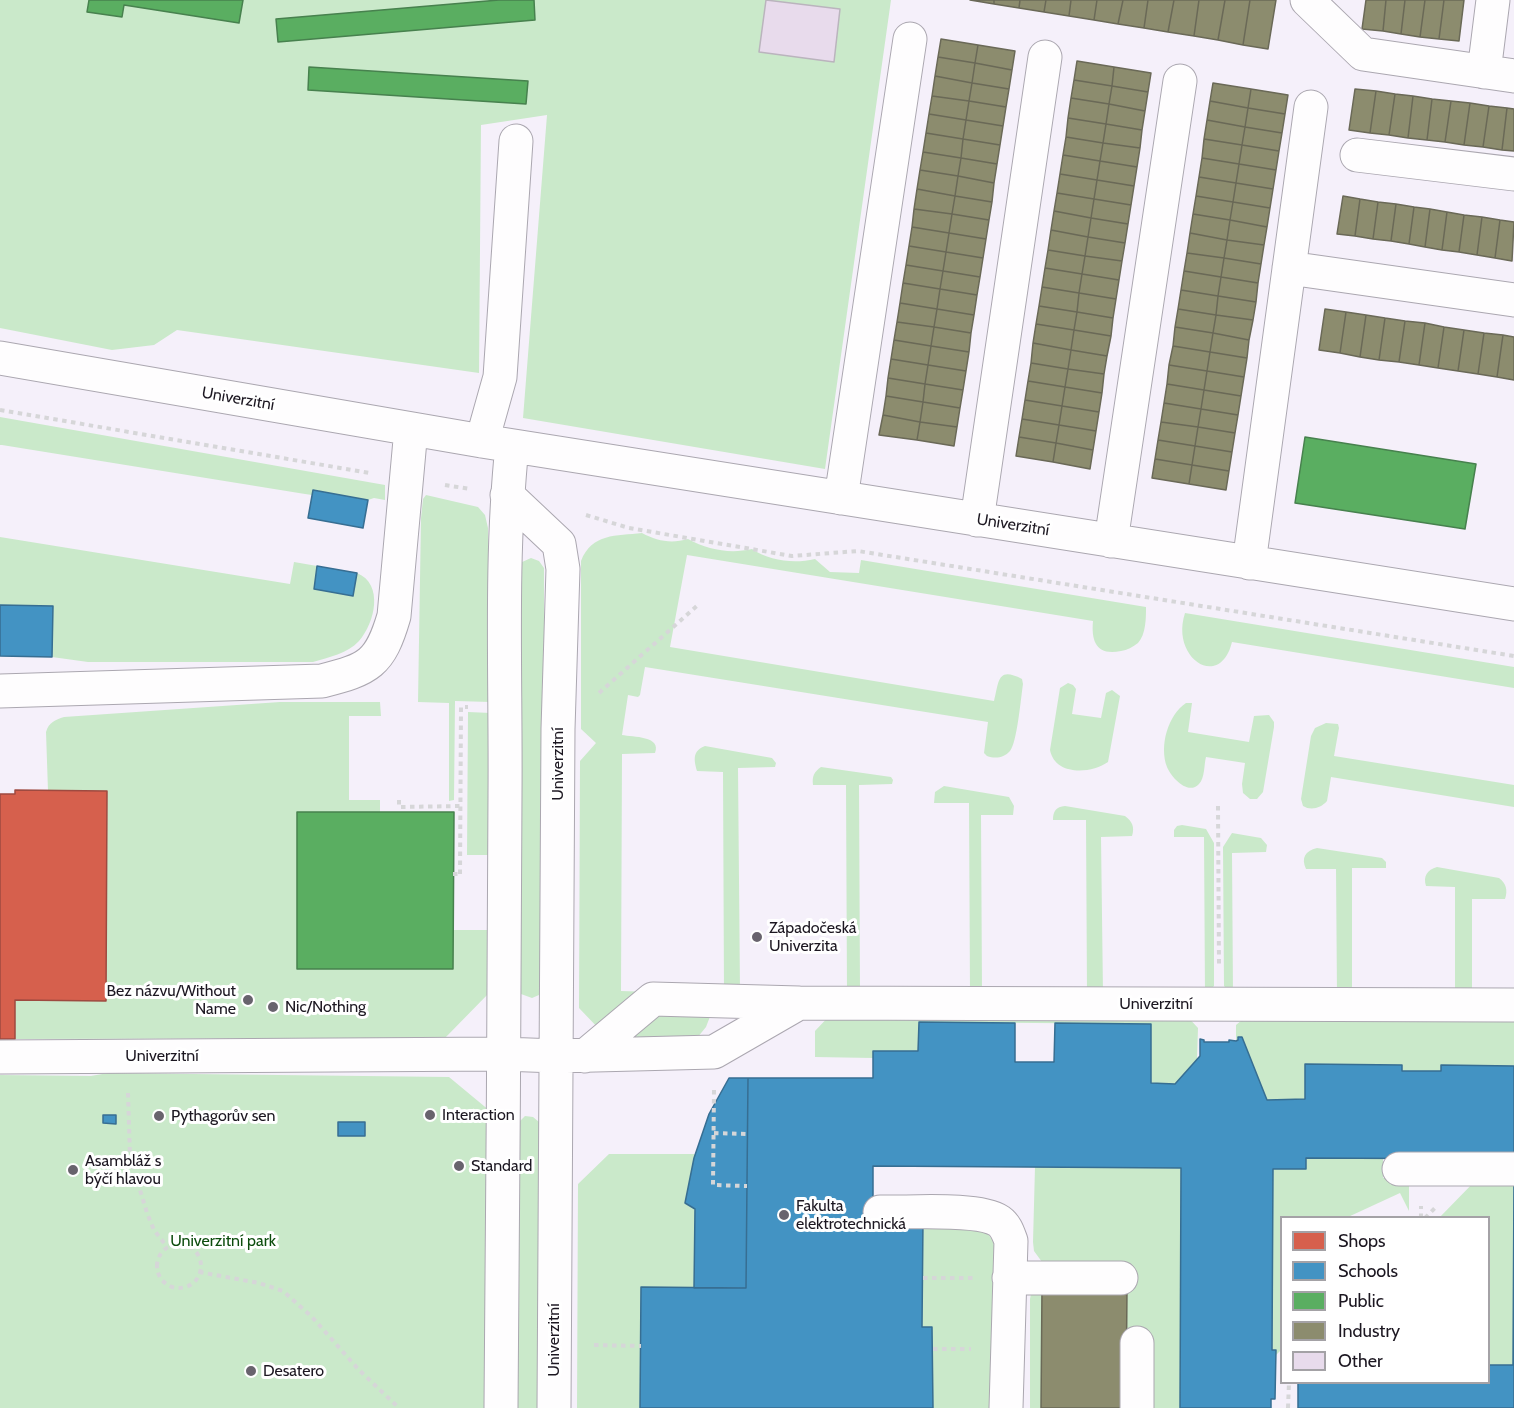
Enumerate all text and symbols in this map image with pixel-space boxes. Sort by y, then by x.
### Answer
street label: Univerzitní [200,383,276,415]
street label: Univerzitní [975,510,1051,540]
street label: Univerzitní [548,727,568,801]
place label: Západočeská Univerzita [769,918,856,956]
marker: Západočeská Univerzita [750,930,764,944]
place label: Bez názvu/Without Name [106,981,236,1019]
marker: Bez názvu/Without Name [241,993,255,1007]
street label: Univerzitní [1119,994,1193,1014]
place label: Nic/Nothing [285,997,366,1017]
marker: Nic/Nothing [266,1000,280,1014]
street label: Univerzitní [125,1046,199,1066]
place label: Interaction [442,1105,515,1125]
place label: Pythagorův sen [171,1106,275,1126]
marker: Interaction [423,1108,437,1122]
marker: Pythagorův sen [152,1109,166,1123]
place label: Asambláž s býčí hlavou [85,1151,161,1189]
place label: Standard [471,1156,532,1176]
marker: Standard [452,1159,466,1173]
marker: Asambláž s býčí hlavou [66,1163,80,1177]
place label: Fakulta elektrotechnická [796,1196,906,1234]
marker: Fakulta elektrotechnická [777,1208,791,1222]
legend [1280,1216,1490,1384]
text: Shops [1338,1230,1386,1252]
park label: Univerzitní park [170,1231,276,1251]
text: Schools [1338,1260,1398,1282]
text: Public [1338,1290,1384,1312]
street label: Univerzitní [544,1303,564,1377]
text: Industry [1338,1320,1400,1342]
text: Other [1338,1350,1383,1372]
place label: Desatero [263,1361,324,1381]
marker: Desatero [244,1364,258,1378]

